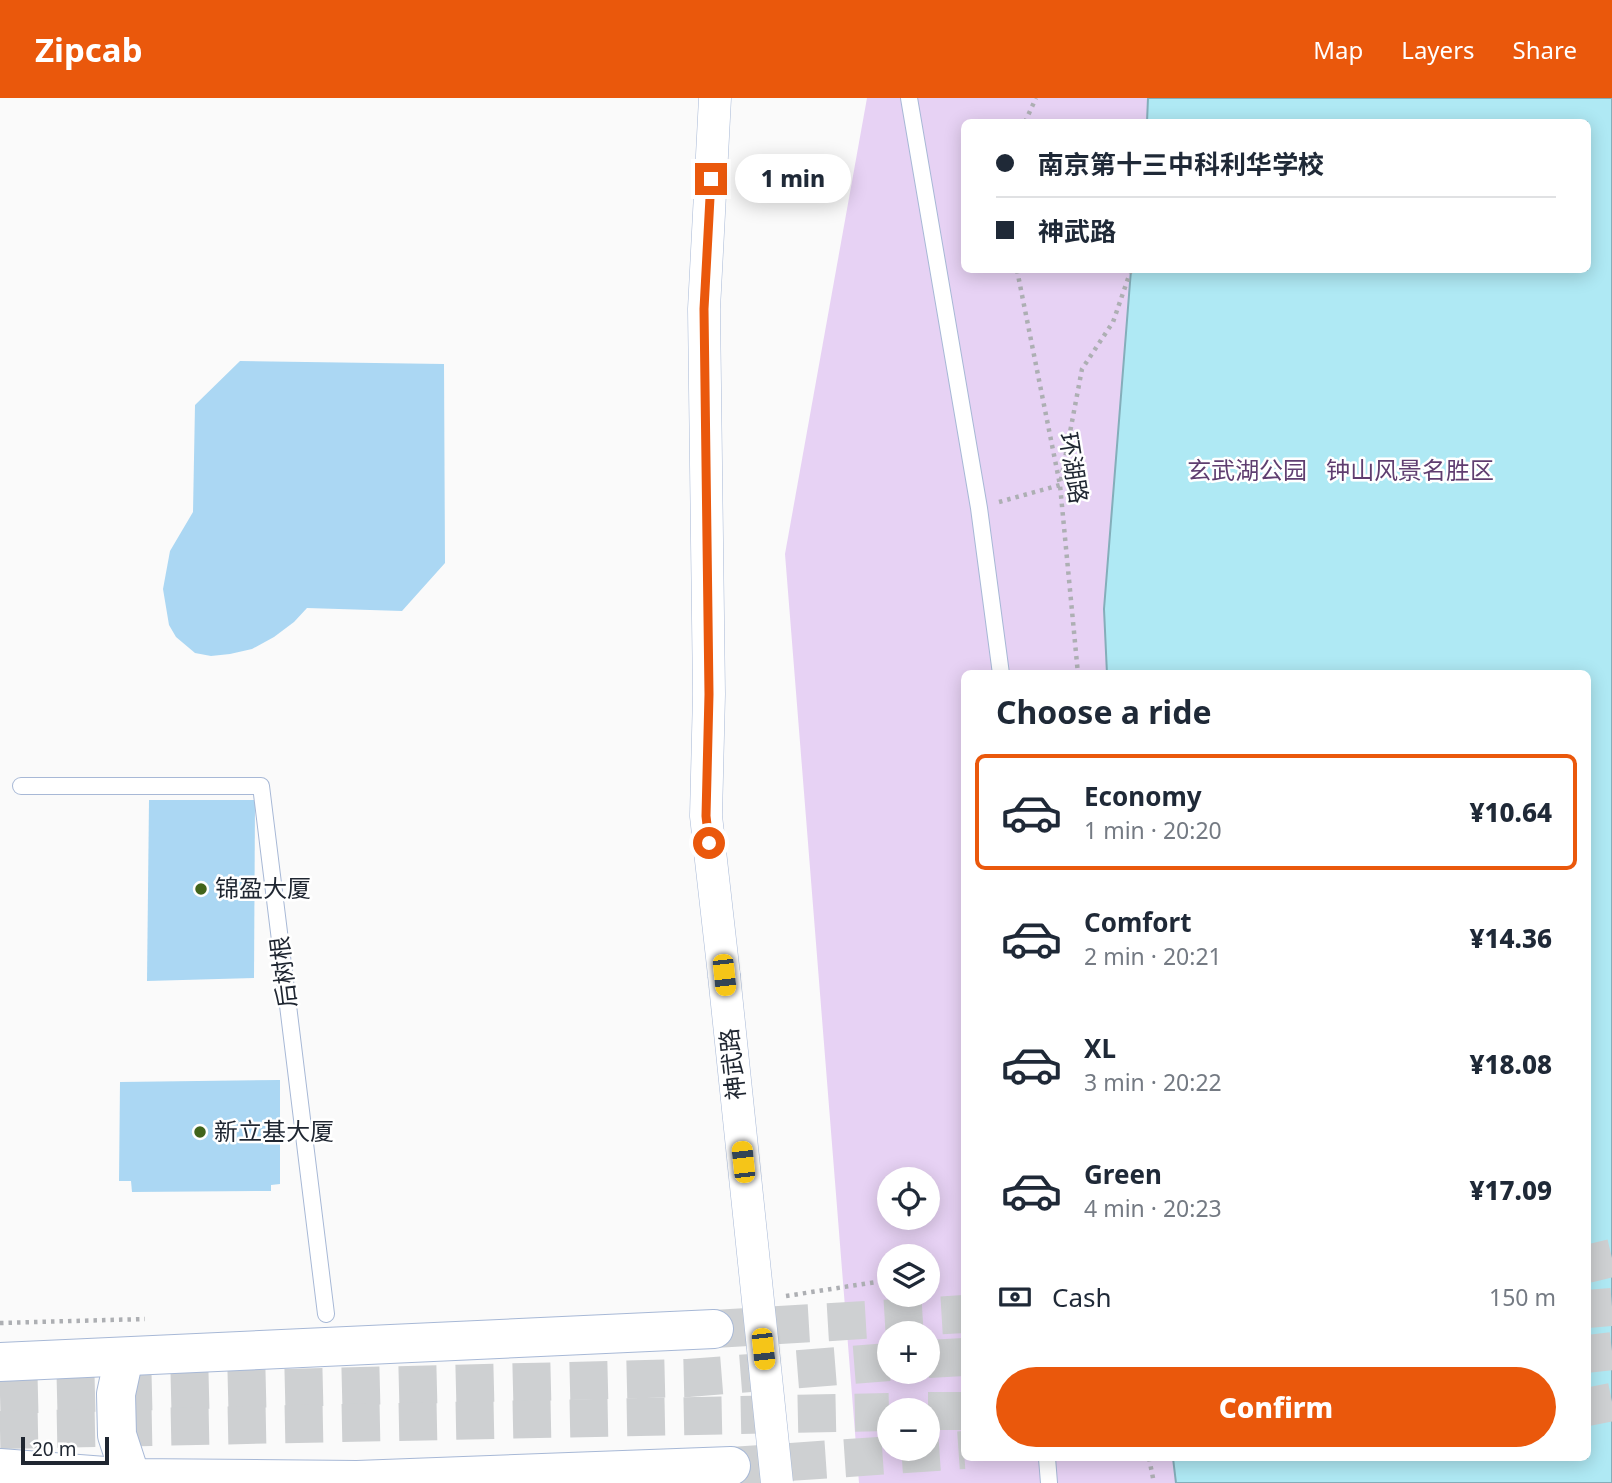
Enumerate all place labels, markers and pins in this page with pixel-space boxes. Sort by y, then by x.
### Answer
place label: 锦盈大厦 [215,871,311,904]
marker: 锦盈大厦 [193,881,209,897]
place label: 新立基大厦 [214,1114,334,1147]
marker: 新立基大厦 [192,1124,208,1140]

